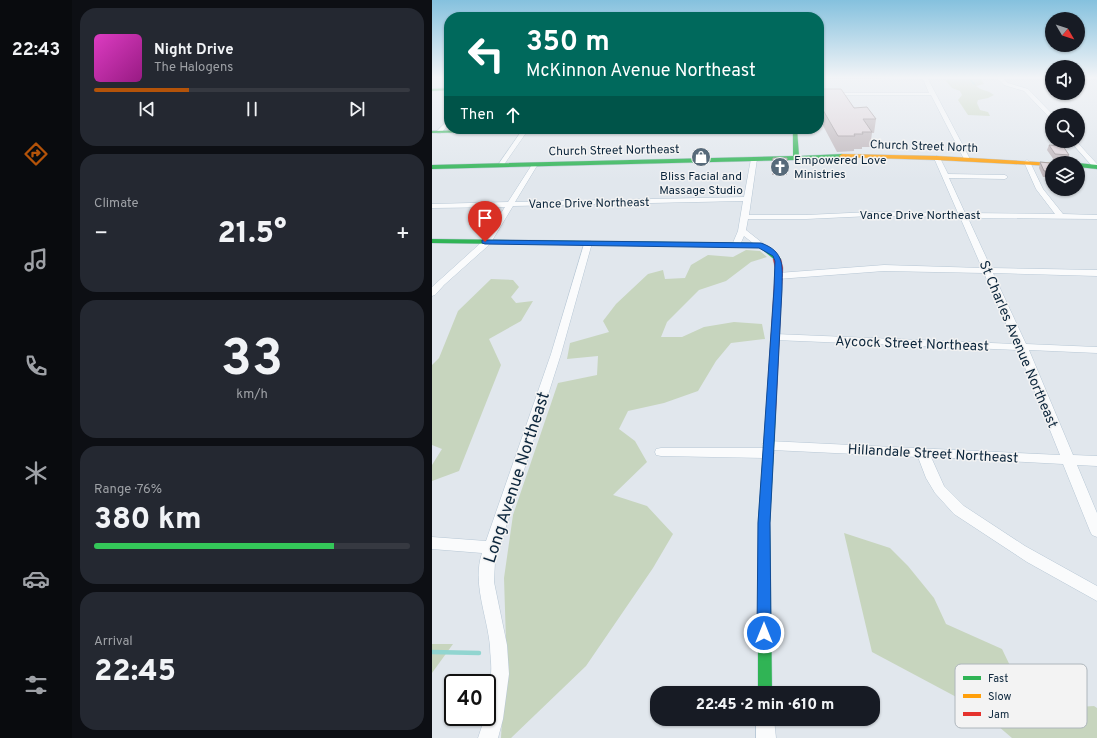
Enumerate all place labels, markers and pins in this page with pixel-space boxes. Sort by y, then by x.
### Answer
shop icon: Bliss Facial and Massage Studio [690,146,712,168]
place label: Empowered Love Ministries [794,153,887,183]
church icon: Empowered Love Ministries [769,156,791,178]
place label: Bliss Facial and Massage Studio [659,169,743,199]
pin [468,201,502,242]

